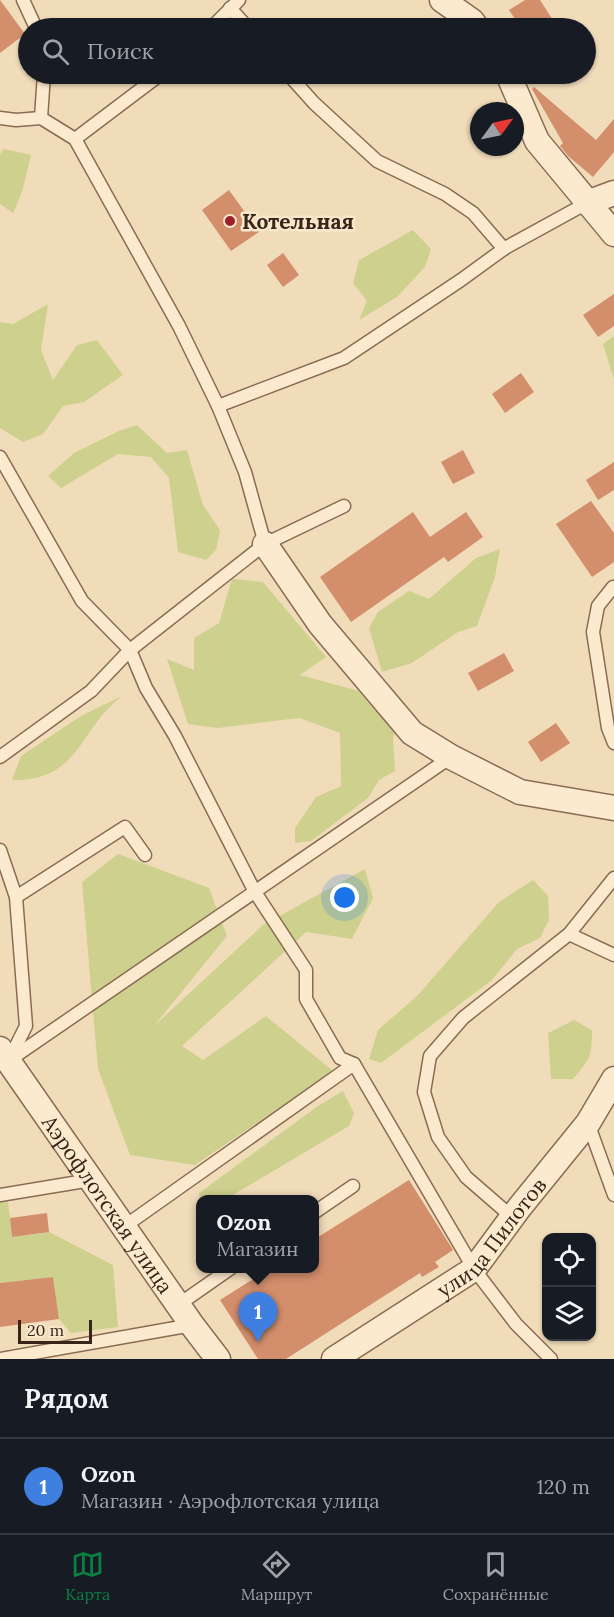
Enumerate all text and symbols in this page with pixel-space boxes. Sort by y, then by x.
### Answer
search box [18,18,596,84]
icon: search [39,35,72,68]
text: Поиск [87,37,153,65]
north arrow [470,102,524,156]
place label: Котельная [242,208,354,235]
marker: Котельная [223,214,237,228]
your location [330,883,359,912]
street label: Аэрофлотская улица [36,1109,179,1299]
street label: улица Пилотов [431,1172,552,1303]
popup [196,1195,319,1273]
text: Ozon [217,1208,271,1236]
map controls [542,1233,596,1341]
button: locate [542,1233,596,1287]
text: Магазин [217,1236,298,1261]
button: layers [542,1287,596,1341]
pin: 1 [238,1292,278,1342]
scale bar [18,1317,92,1344]
text: 20 m [27,1320,64,1340]
text: Рядом [24,1382,109,1415]
text: Ozon [81,1460,136,1488]
text: 1 [39,1474,48,1499]
text: 120 m [536,1474,590,1499]
text: Магазин · Аэрофлотская улица [81,1488,380,1513]
tab: Карта [65,1548,110,1604]
tab: Маршрут [241,1548,312,1604]
tab: Сохранённые [443,1548,549,1604]

